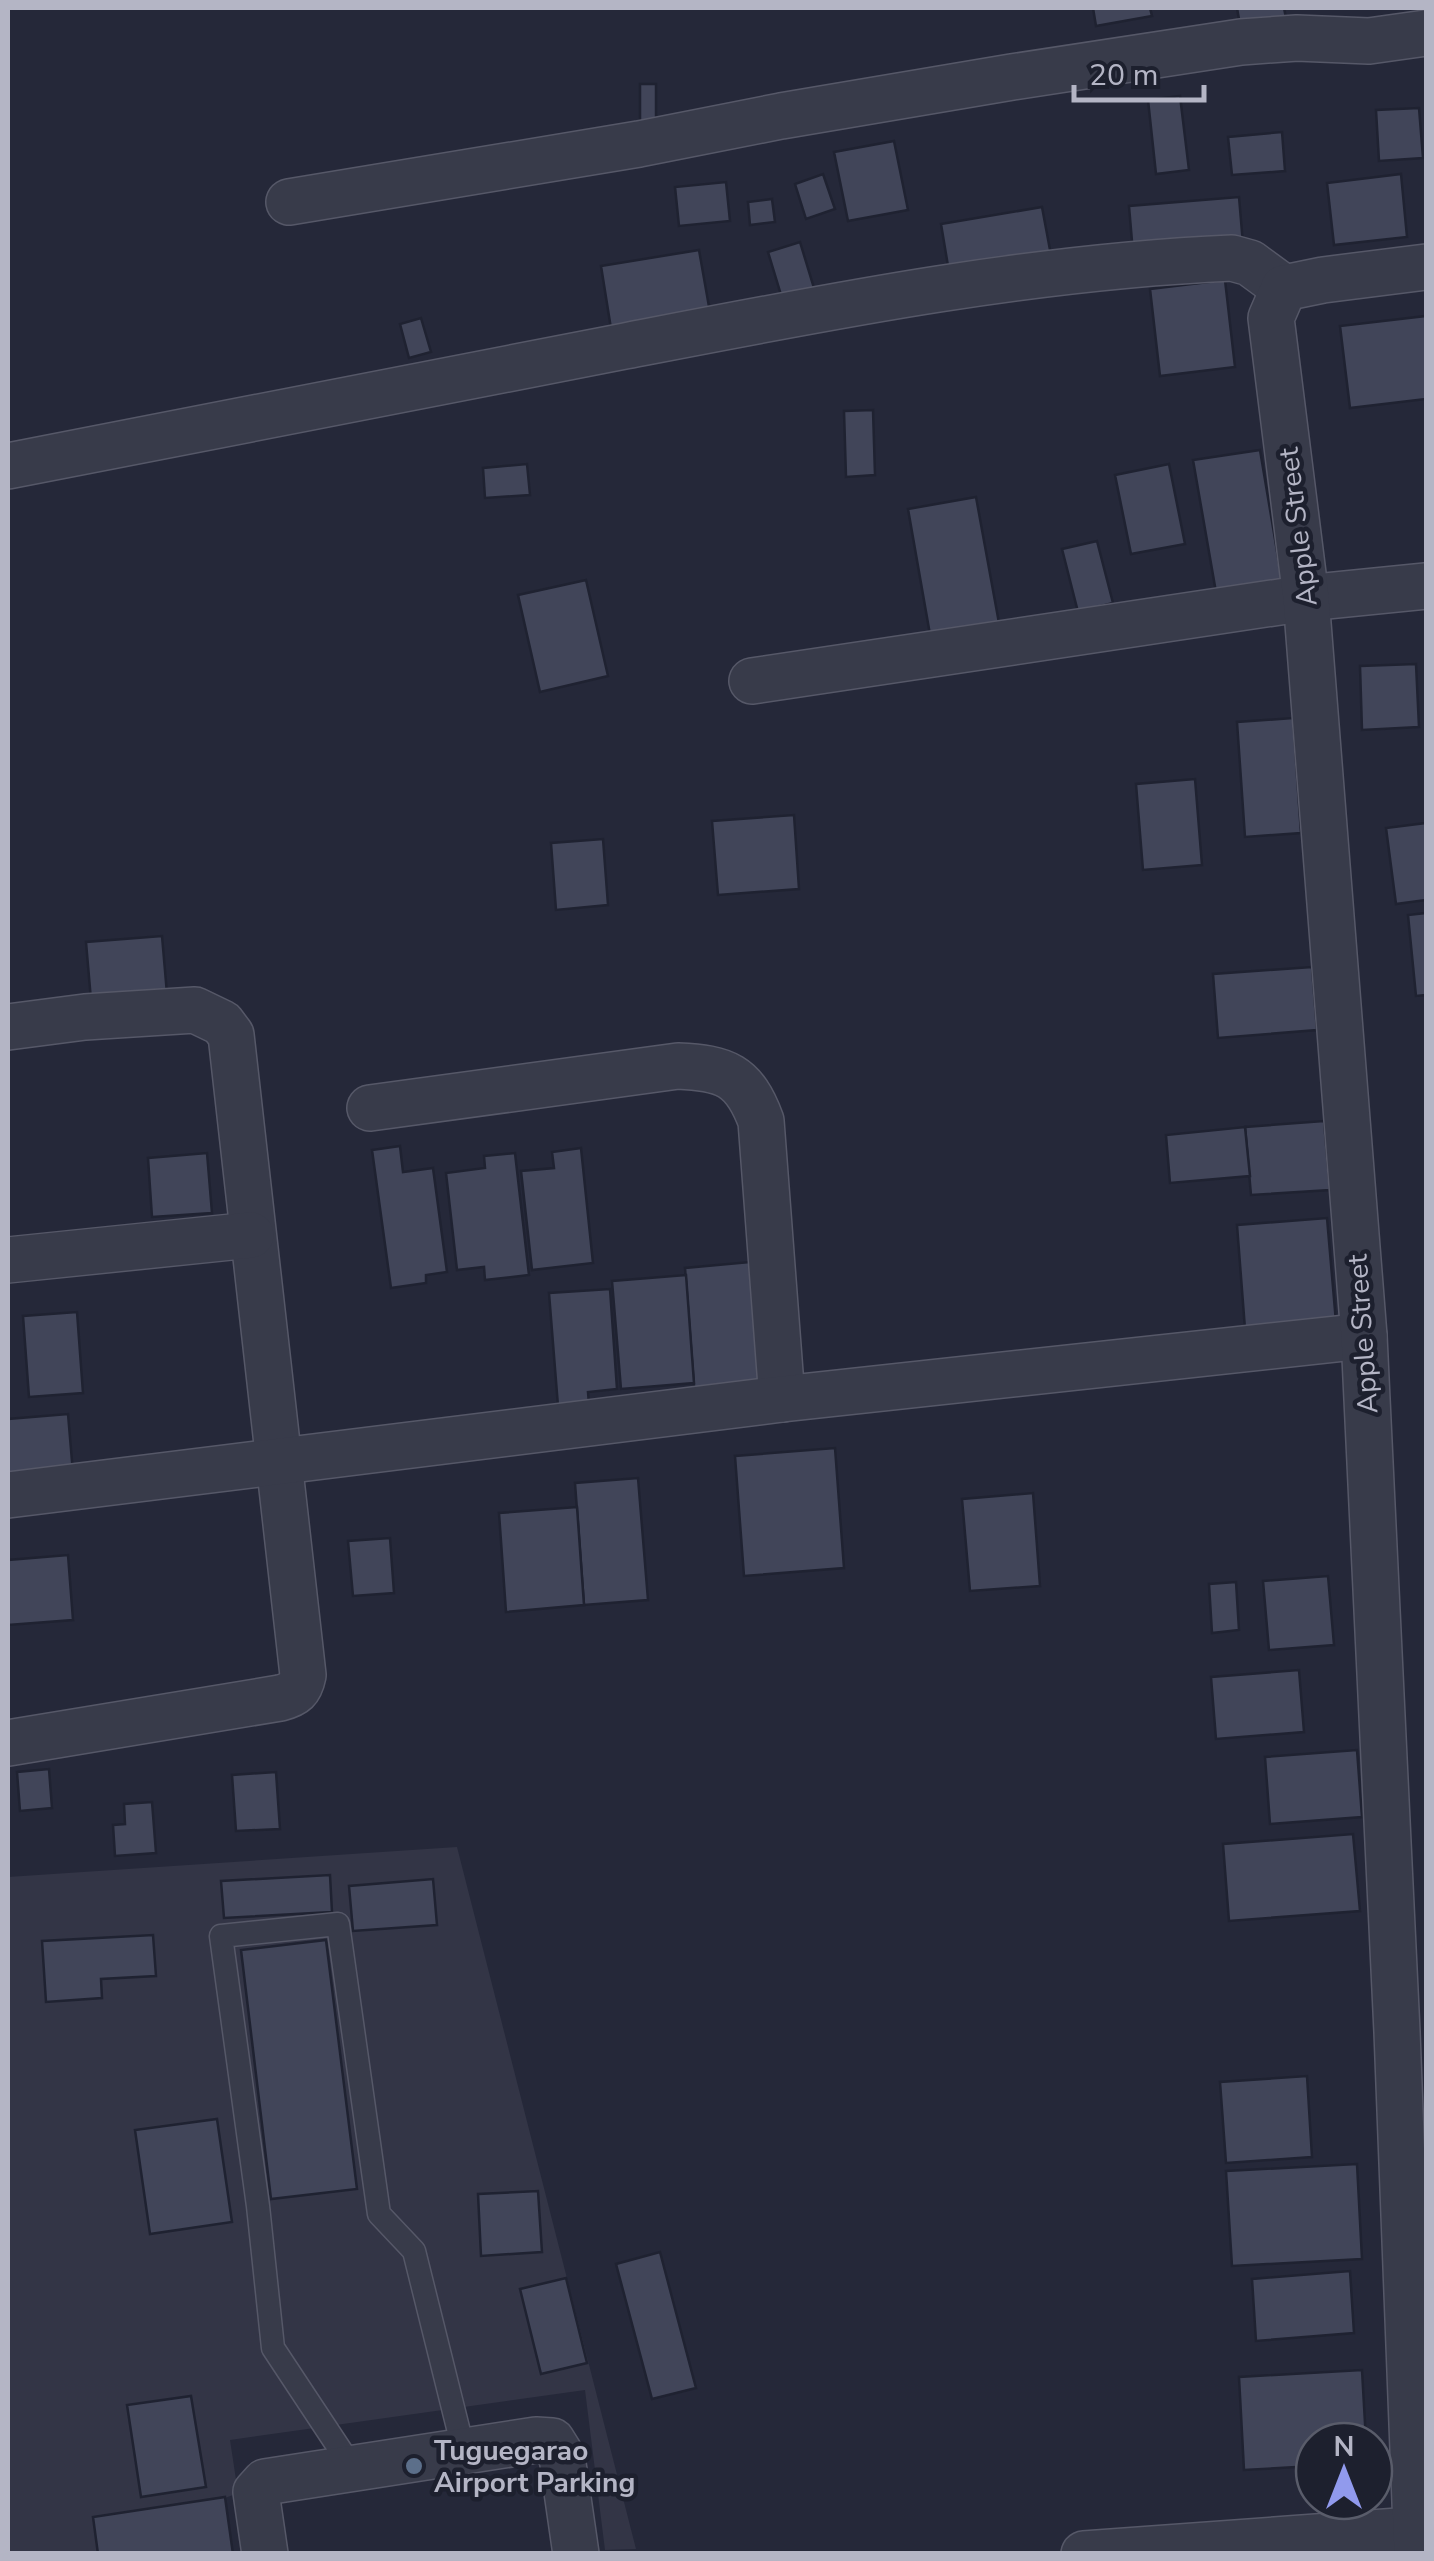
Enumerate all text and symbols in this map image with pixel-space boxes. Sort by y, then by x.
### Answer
scale bar [1074,40,1204,102]
text: 20 m [1089,55,1158,96]
street label: Apple Street [1269,445,1327,608]
street label: Apple Street [1338,1253,1388,1415]
north arrow [1294,2421,1394,2521]
text: N [1334,2428,1354,2466]
place label: Tuguegarao Airport Parking [434,2432,635,2502]
marker: Tuguegarao Airport Parking [403,2455,425,2477]

